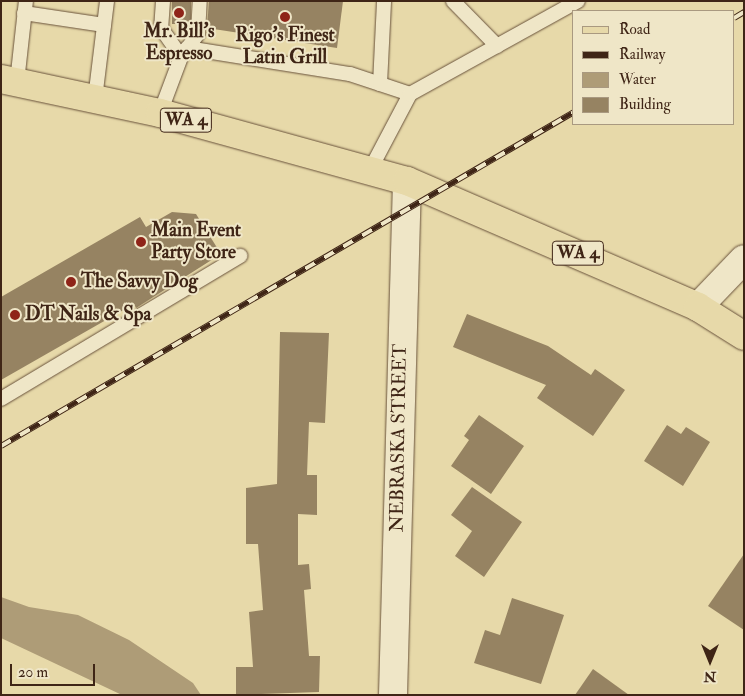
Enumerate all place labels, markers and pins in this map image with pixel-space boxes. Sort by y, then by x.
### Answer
marker: Mr. Bill's Espresso [173,7,185,19]
marker: Rigo's Finest Latin Grill [279,11,291,23]
place label: Mr. Bill's Espresso [143,21,215,65]
place label: Rigo's Finest Latin Grill [235,25,335,69]
place label: Main Event Party Store [151,220,241,264]
marker: Main Event Party Store [135,236,147,248]
place label: The Savvy Dog [81,271,198,293]
marker: The Savvy Dog [65,276,77,288]
place label: DT Nails & Spa [25,304,151,326]
marker: DT Nails & Spa [9,309,21,321]

